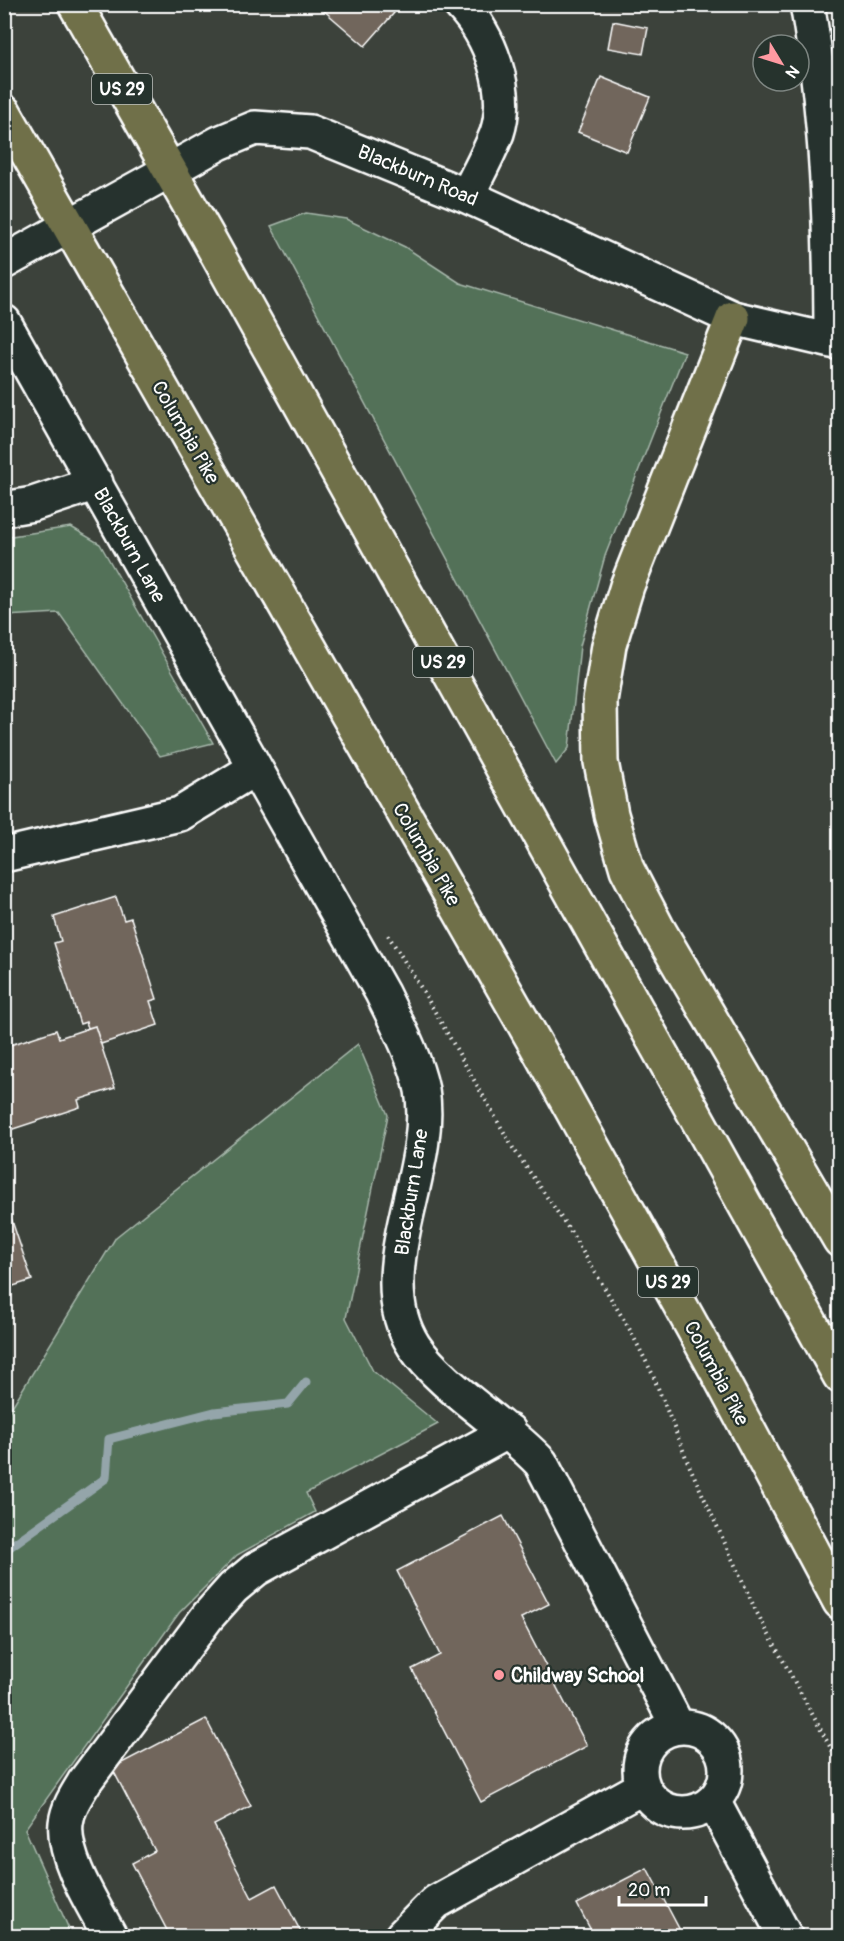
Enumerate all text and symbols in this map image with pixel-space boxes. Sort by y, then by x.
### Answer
north arrow [751,33,811,93]
text: N [781,61,803,82]
road number: US 29 [92,74,152,104]
street label: Blackburn Road [354,139,482,212]
street label: Columbia Pike [146,376,225,488]
street label: Blackburn Lane [88,483,172,607]
road number: US 29 [413,647,473,677]
street label: Columbia Pike [387,798,466,910]
street label: Blackburn Lane [389,1127,434,1257]
road number: US 29 [638,1267,698,1297]
street label: Columbia Pike [679,1317,755,1430]
place label: Childway School [511,1663,644,1688]
marker: Childway School [492,1668,506,1682]
scale bar [619,1869,706,1907]
text: 20 m [628,1879,670,1902]

